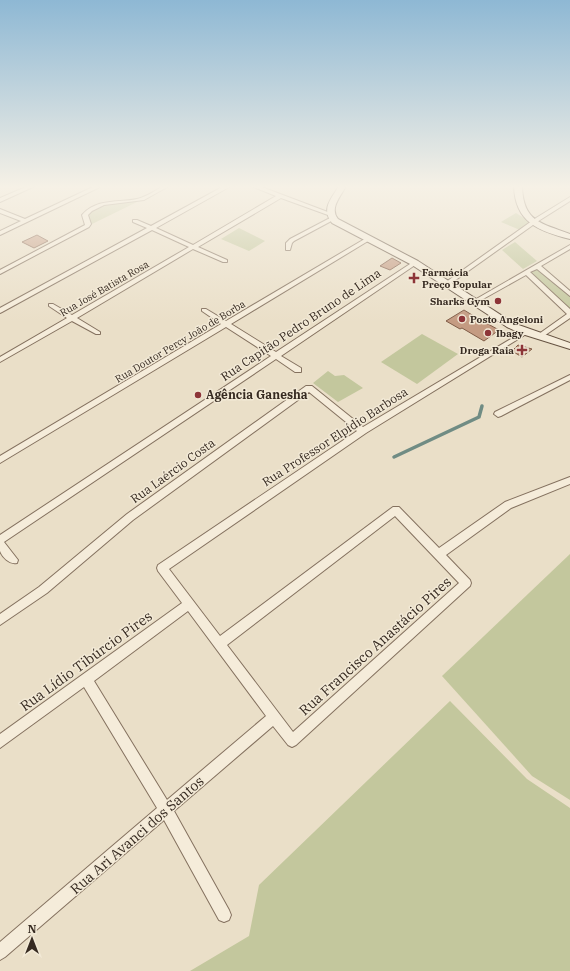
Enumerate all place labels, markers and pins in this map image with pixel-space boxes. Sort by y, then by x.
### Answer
place label: Farmácia Preço Popular [422,266,492,291]
marker: Farmácia Preço Popular [409,273,419,283]
place label: Sharks Gym [430,295,490,308]
marker: Sharks Gym [493,296,503,306]
place label: Posto Angeloni [470,313,544,326]
marker: Posto Angeloni [457,314,467,324]
place label: Ibagy [496,327,524,340]
marker: Ibagy [483,328,493,338]
place label: Droga Raia [460,344,514,357]
marker: Droga Raia [517,345,527,355]
place label: Agência Ganesha [206,387,308,402]
marker: Agência Ganesha [193,390,203,400]

